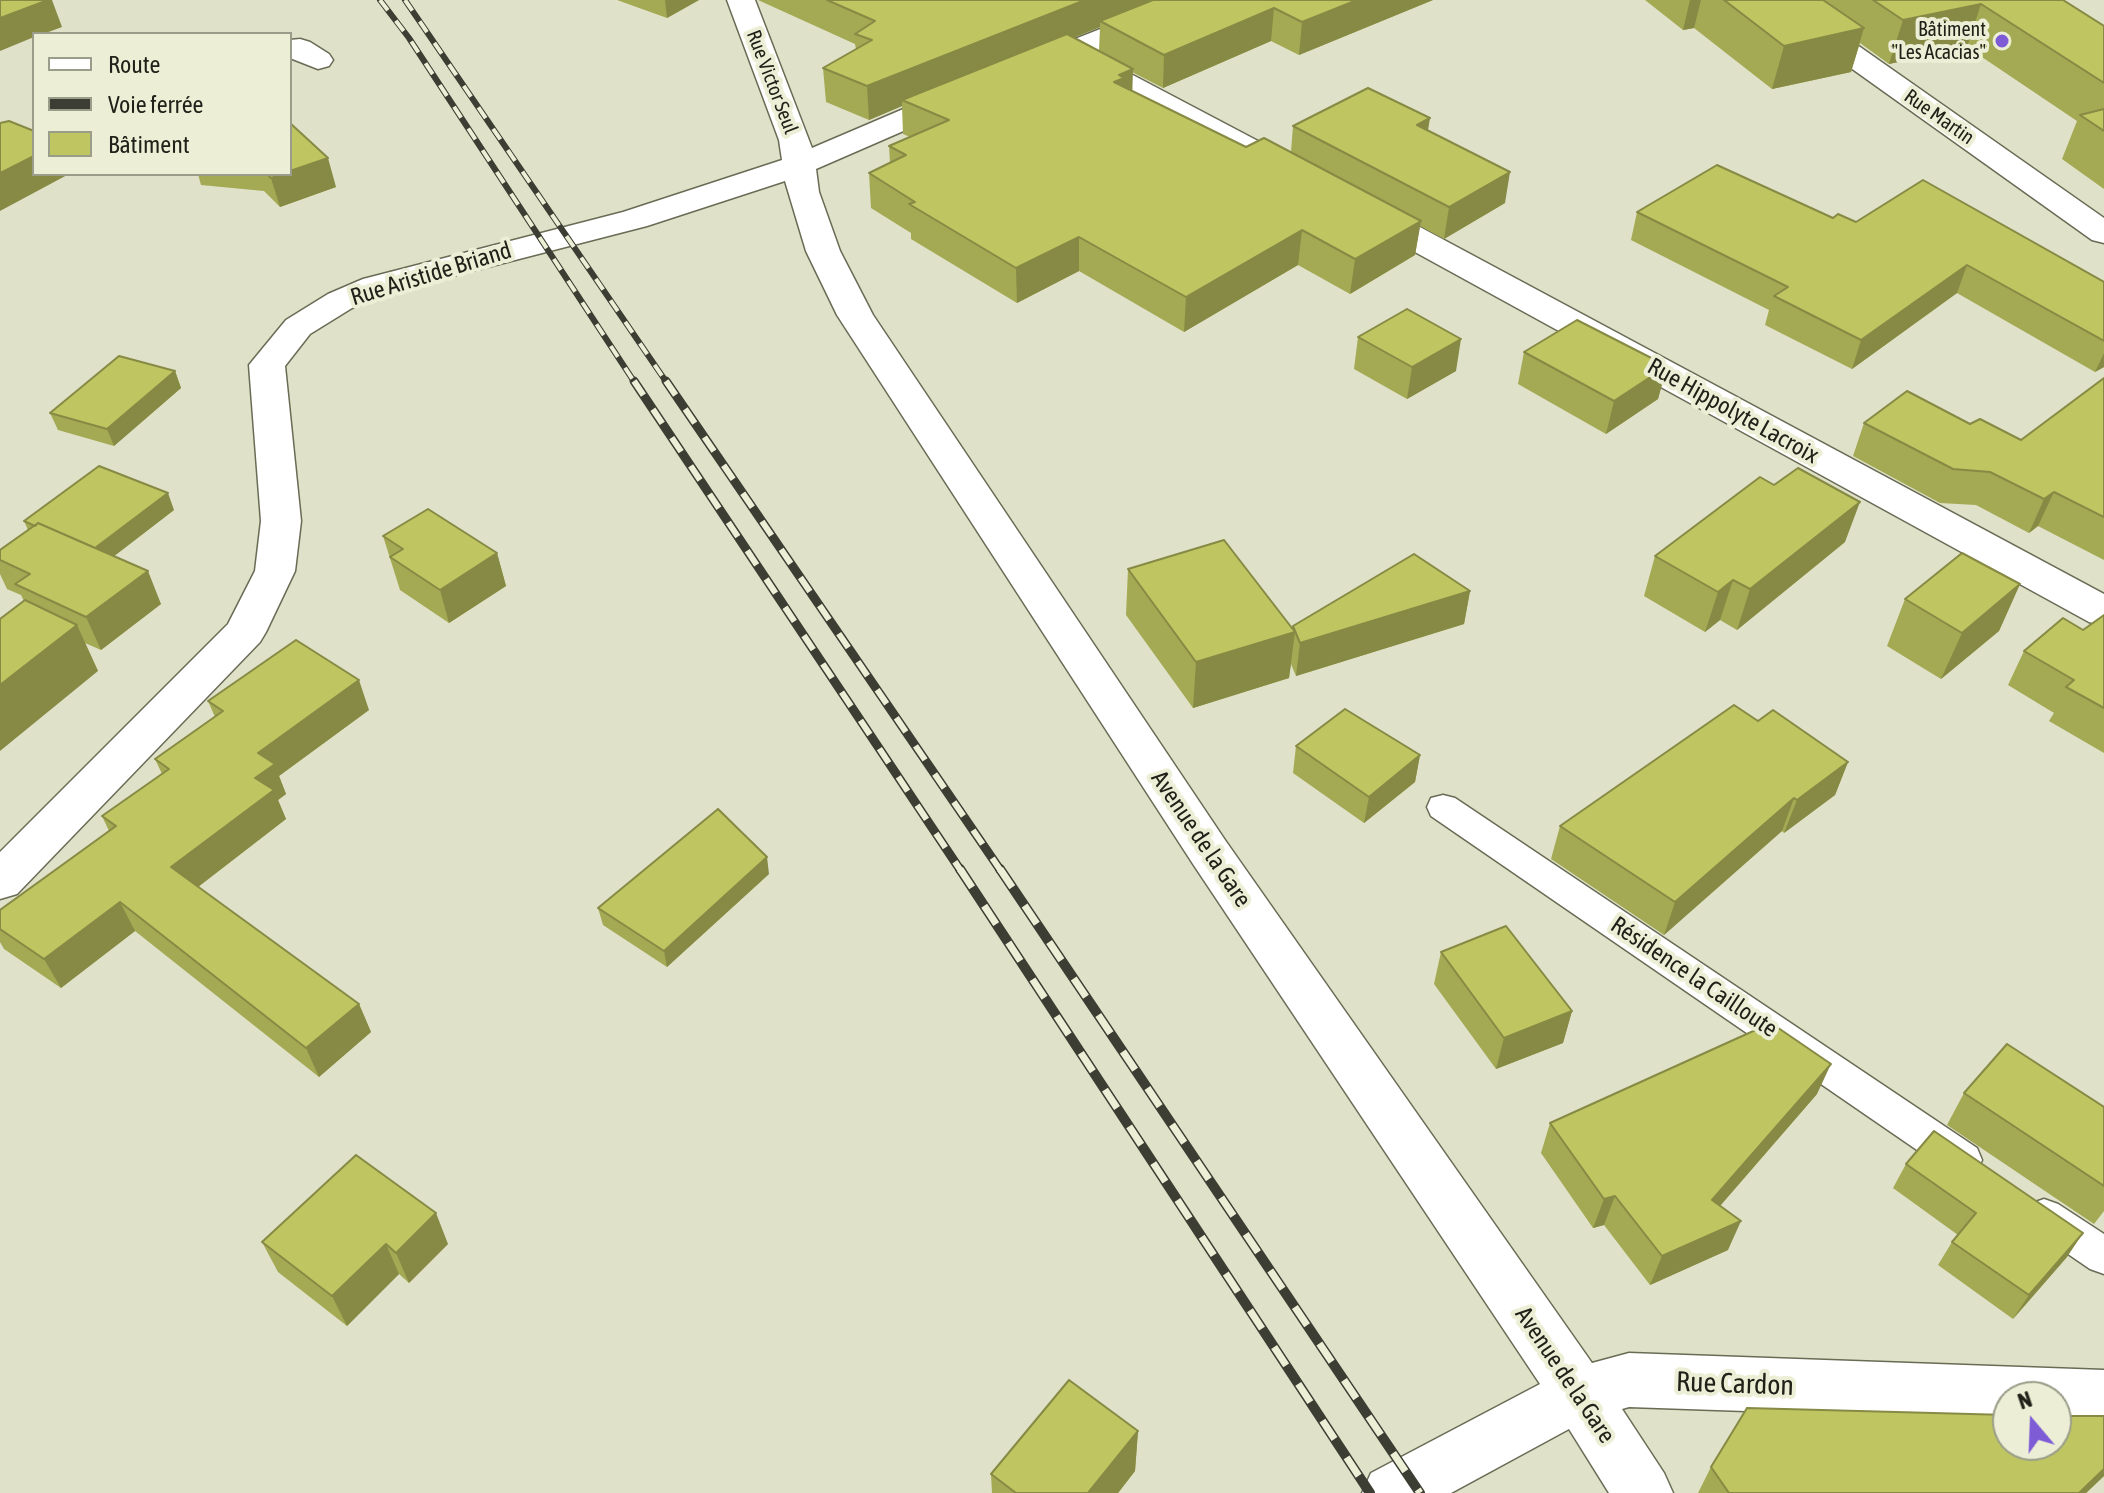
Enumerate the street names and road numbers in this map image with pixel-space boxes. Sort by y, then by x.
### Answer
street label: Rue Victor Seul [741,27,803,137]
street label: Rue Martin [1899,84,1979,150]
street label: Rue Aristide Briand [347,236,515,312]
street label: Rue Hippolyte Lacroix [1642,352,1824,470]
street label: Avenue de la Gare [1145,765,1257,913]
street label: Résidence la Cailloute [1605,911,1783,1043]
street label: Avenue de la Gare [1509,1301,1621,1449]
street label: Rue Cardon [1675,1365,1795,1403]

